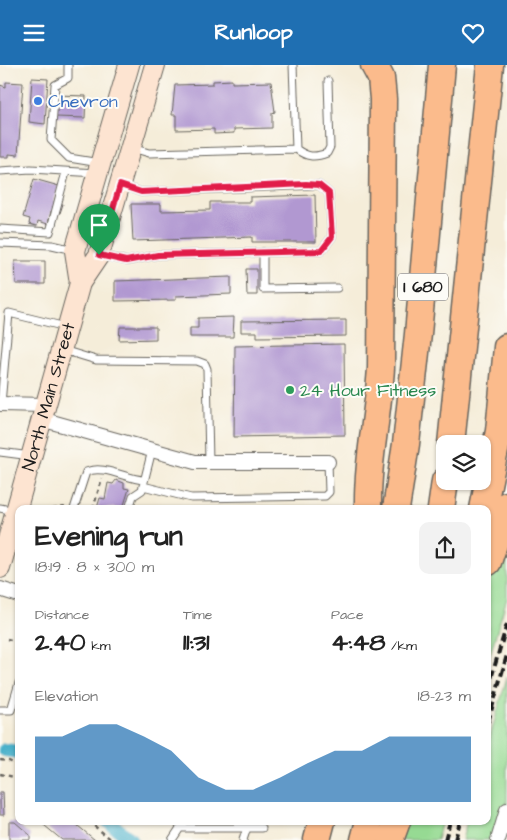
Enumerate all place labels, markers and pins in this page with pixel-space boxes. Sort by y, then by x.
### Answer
place label: Chevron [48,89,118,114]
marker: Chevron [32,95,44,107]
pin [78,204,120,255]
place label: 24 Hour Fitness [300,378,436,403]
marker: 24 Hour Fitness [284,384,296,396]

